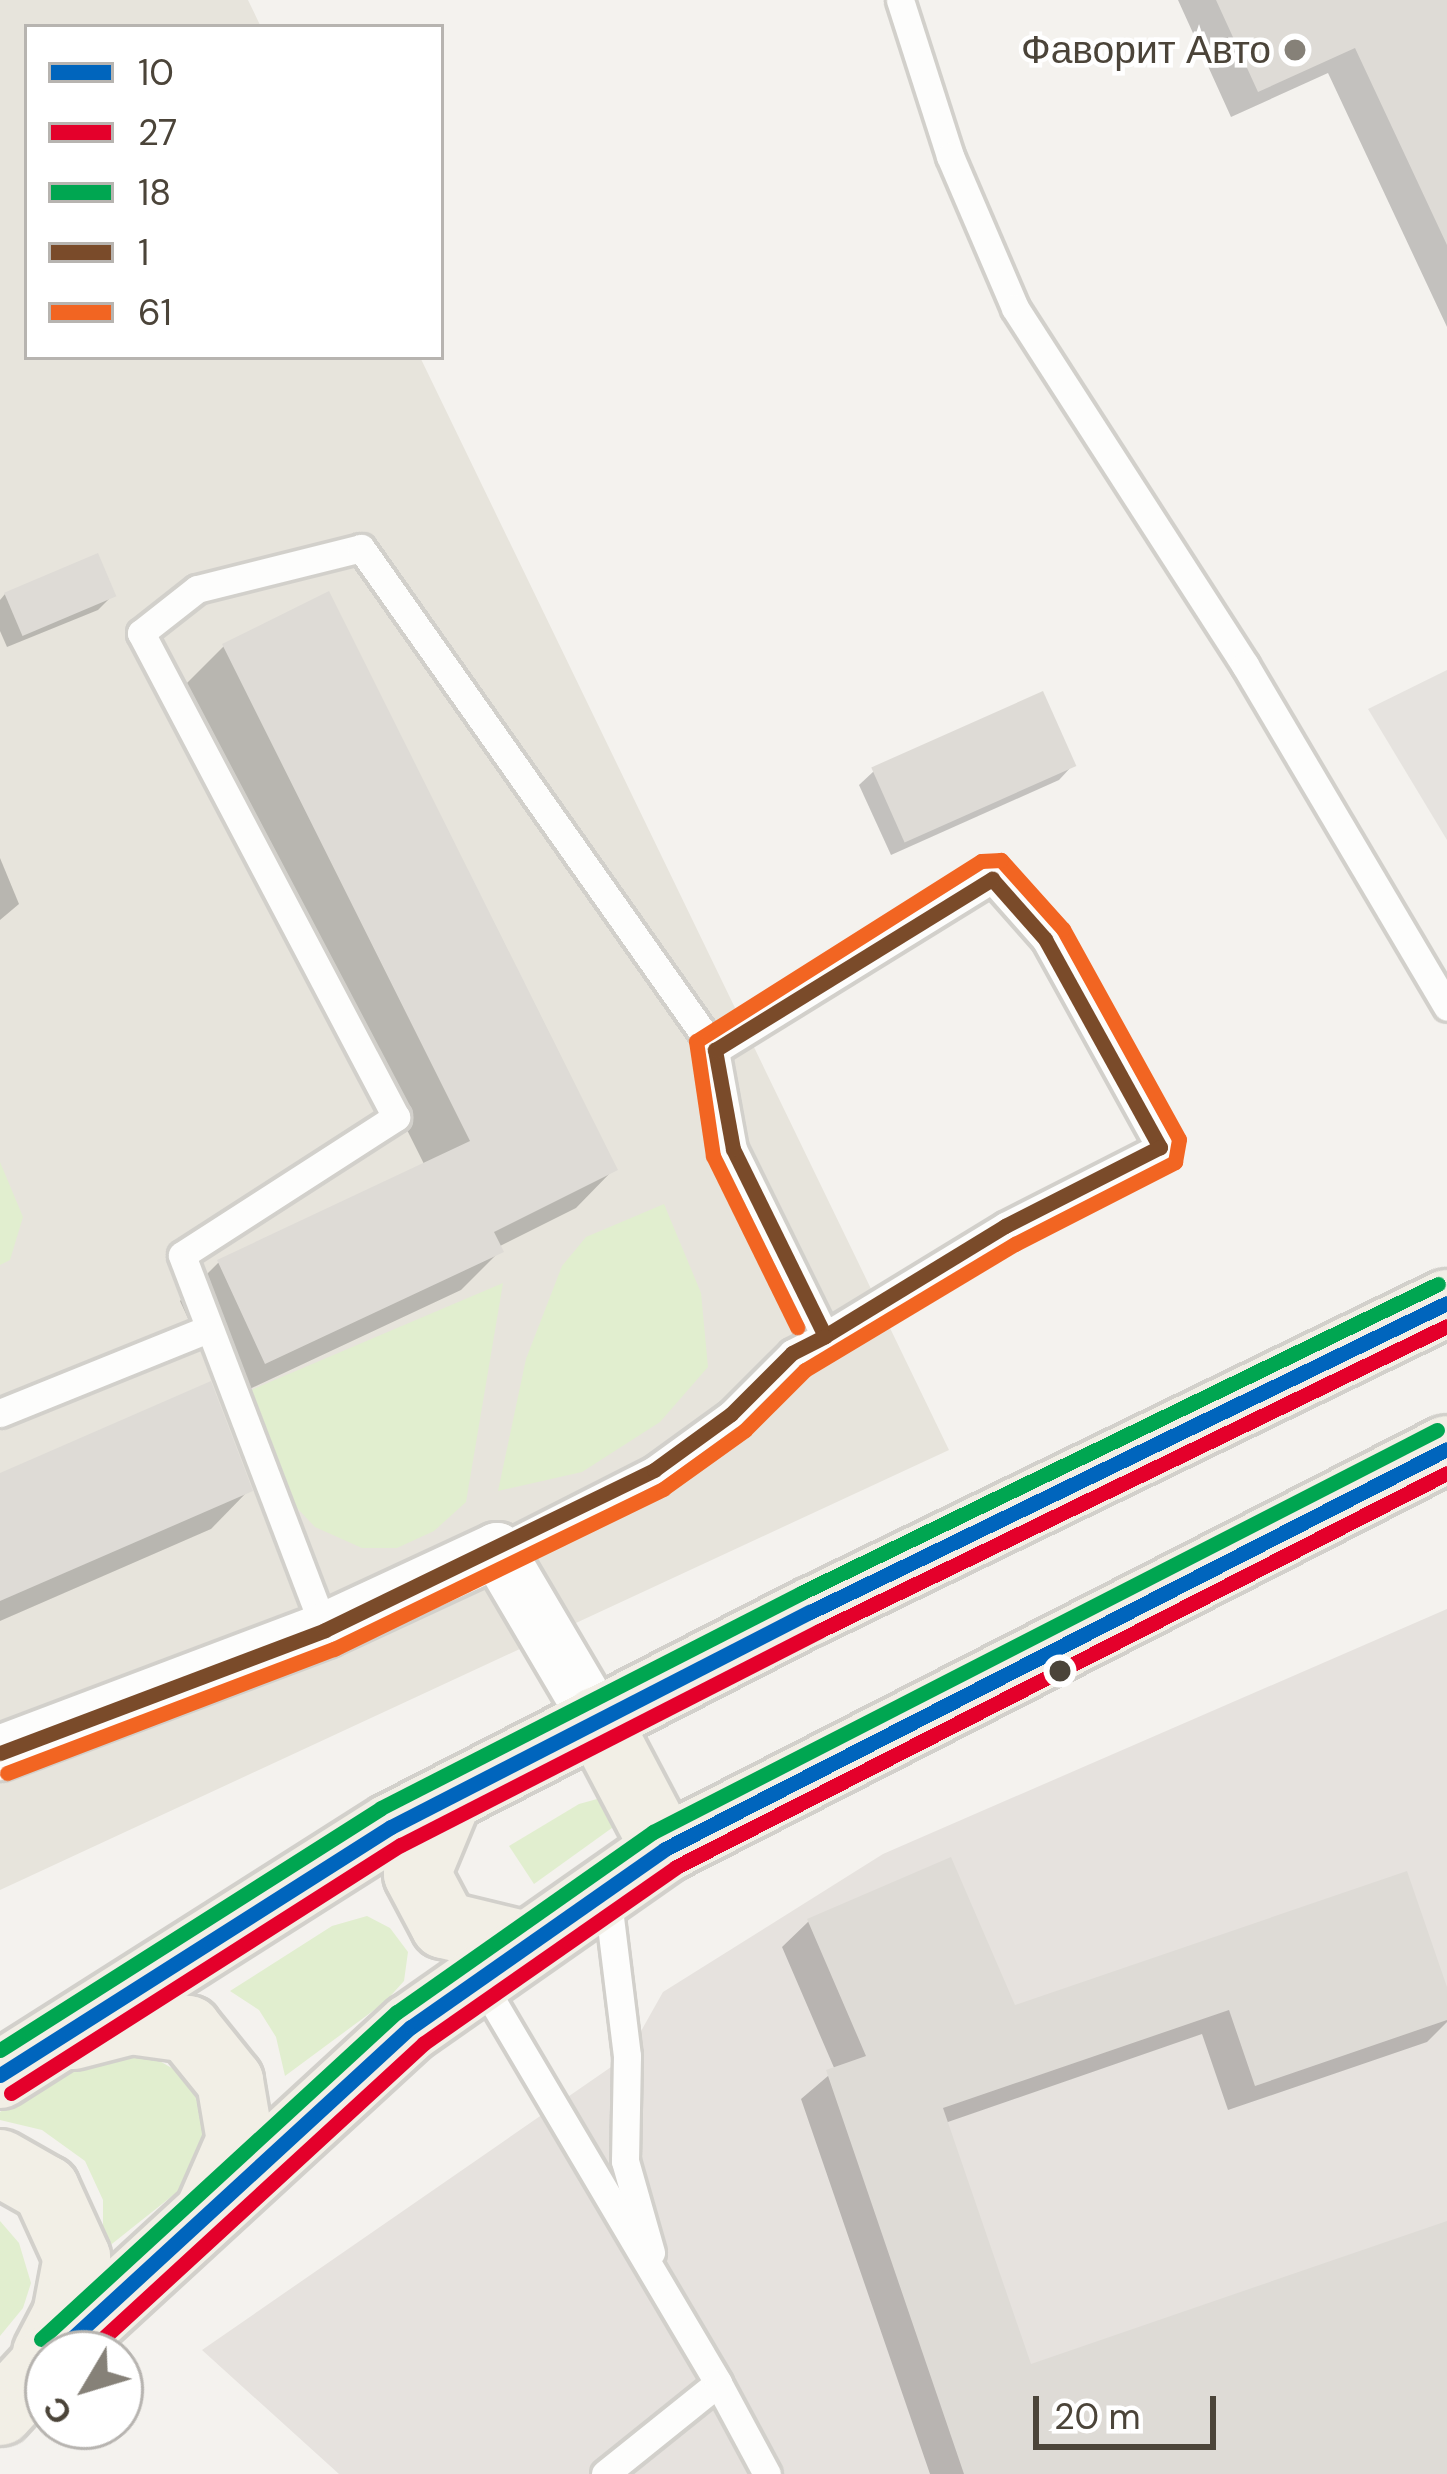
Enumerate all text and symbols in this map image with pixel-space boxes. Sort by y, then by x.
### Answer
legend [24,24,444,360]
place label: Фаворит Авто [1021,27,1271,73]
marker: Фаворит Авто [1282,37,1308,63]
text: 10 [138,49,174,96]
text: 27 [138,109,177,156]
text: 18 [138,169,171,216]
text: 1 [138,229,149,276]
text: 61 [138,289,172,336]
unlabelled marker [1049,1660,1071,1682]
north arrow [24,2330,144,2450]
scale bar [1039,2372,1222,2446]
text: С [33,2388,82,2433]
text: 20 m [1054,2393,1141,2440]

